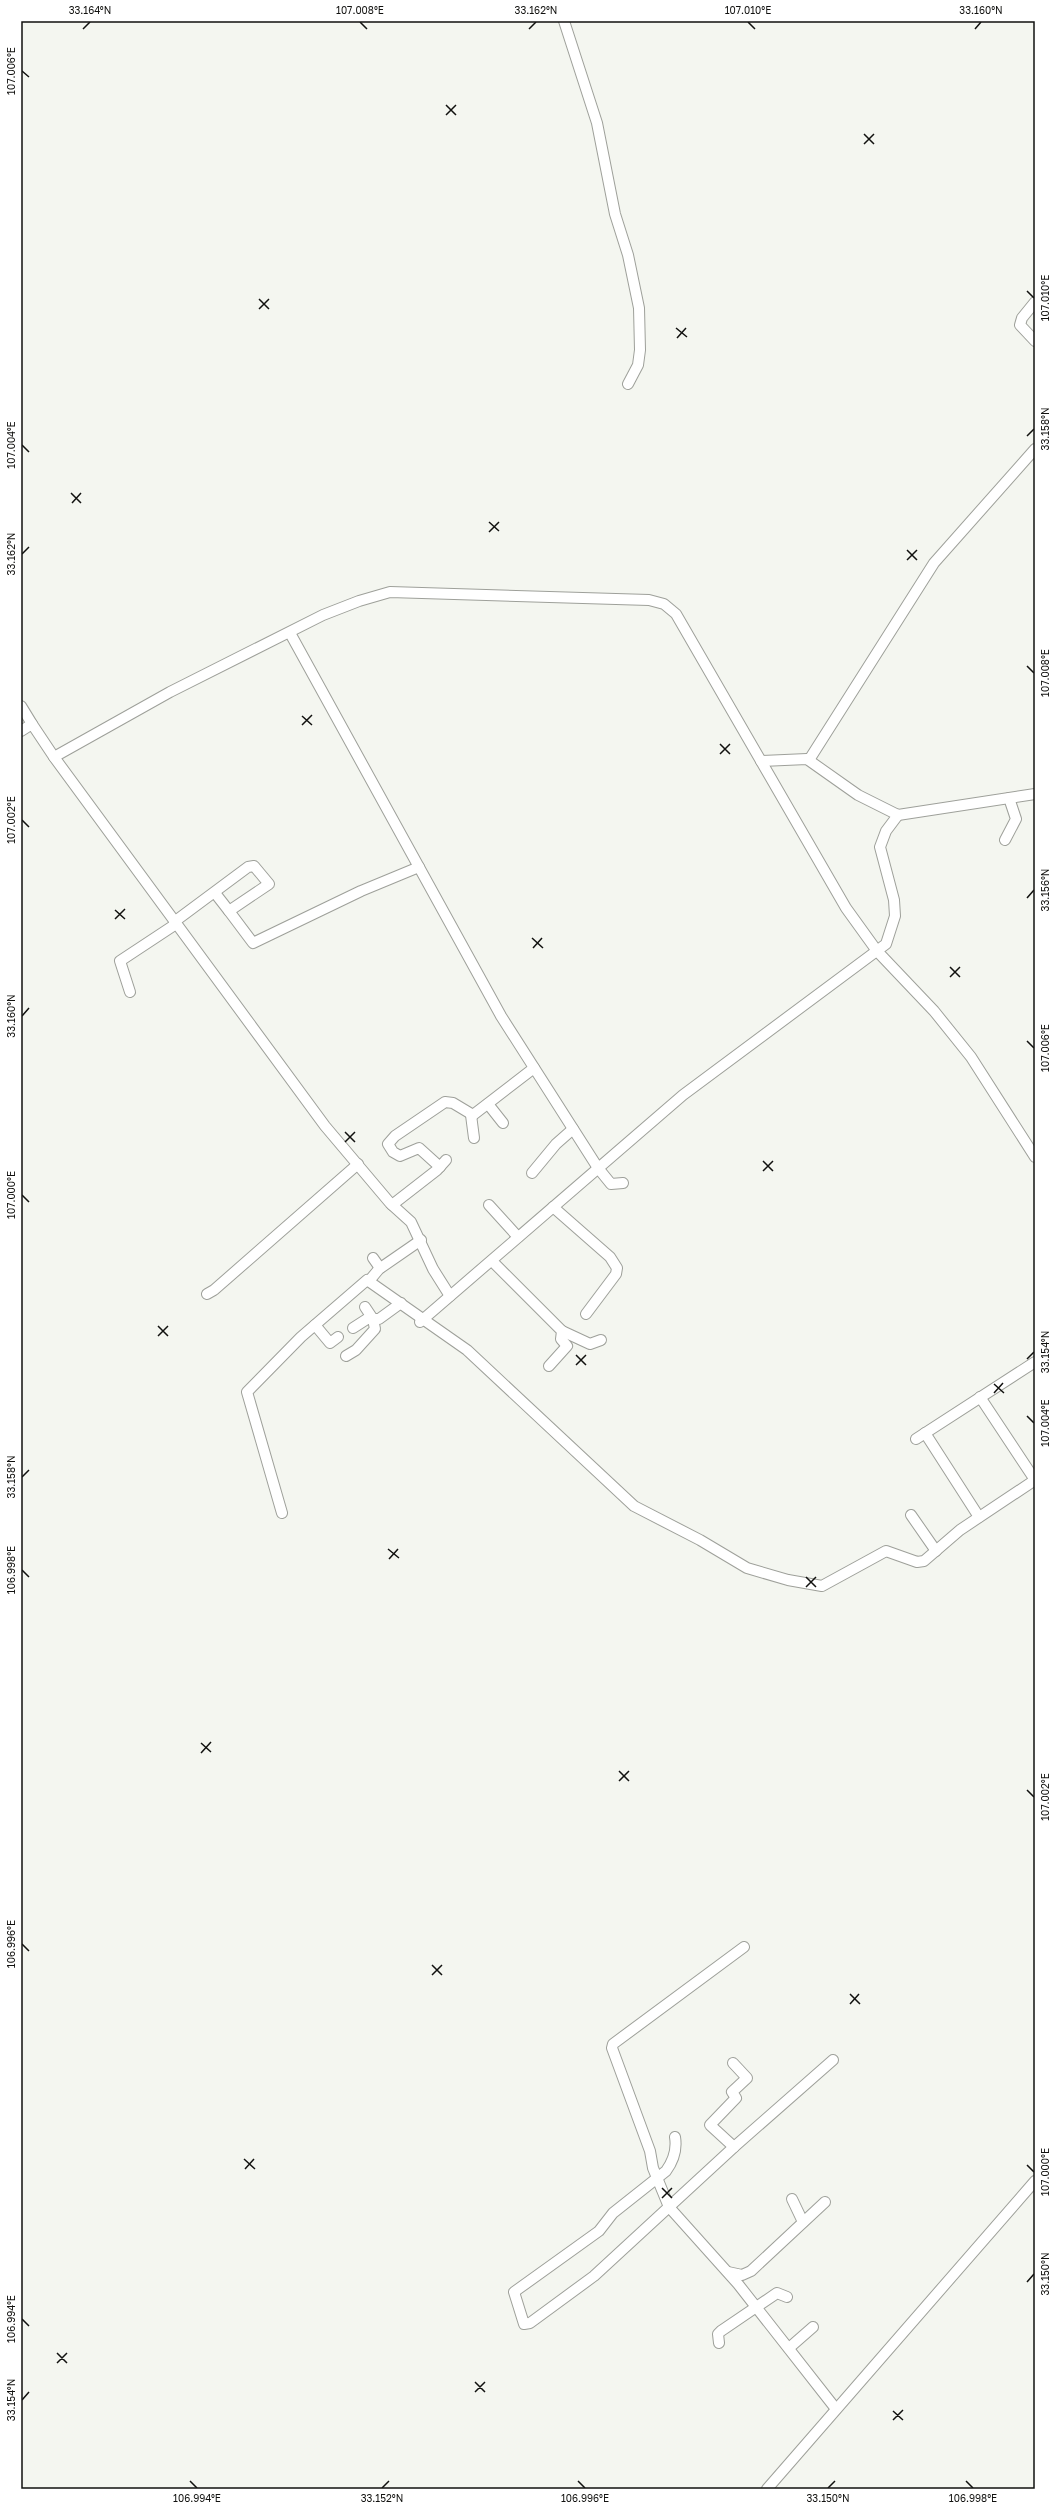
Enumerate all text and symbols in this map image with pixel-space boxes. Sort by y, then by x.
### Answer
text: 33.164°N [69,4,111,16]
text: 107.008°E [336,4,384,16]
text: 33.162°N [515,4,557,16]
text: 107.010°E [725,4,771,16]
text: 33.160°N [959,4,1003,16]
text: 107.006°E [5,47,17,95]
text: 107.010°E [1039,275,1051,321]
text: 33.158°N [1039,408,1051,450]
text: 107.004°E [5,421,17,469]
text: 33.162°N [5,533,17,575]
text: 107.008°E [1039,649,1051,697]
text: 107.002°E [5,796,17,844]
text: 33.156°N [1039,869,1051,911]
text: 33.160°N [5,994,17,1038]
text: 107.006°E [1039,1024,1051,1072]
text: 107.000°E [5,1171,17,1219]
text: 33.154°N [1039,1331,1051,1373]
text: 107.004°E [1039,1399,1051,1447]
text: 33.158°N [5,1456,17,1498]
text: 106.998°E [5,1546,17,1594]
text: 107.002°E [1039,1773,1051,1821]
text: 106.996°E [5,1920,17,1968]
text: 107.000°E [1039,2148,1051,2196]
text: 33.150°N [1039,2252,1051,2296]
text: 106.994°E [5,2295,17,2343]
text: 33.154°N [5,2379,17,2421]
text: 106.994°E [173,2492,221,2504]
text: 33.152°N [361,2492,403,2504]
text: 106.996°E [561,2492,609,2504]
text: 33.150°N [806,2492,850,2504]
text: 106.998°E [949,2492,997,2504]

